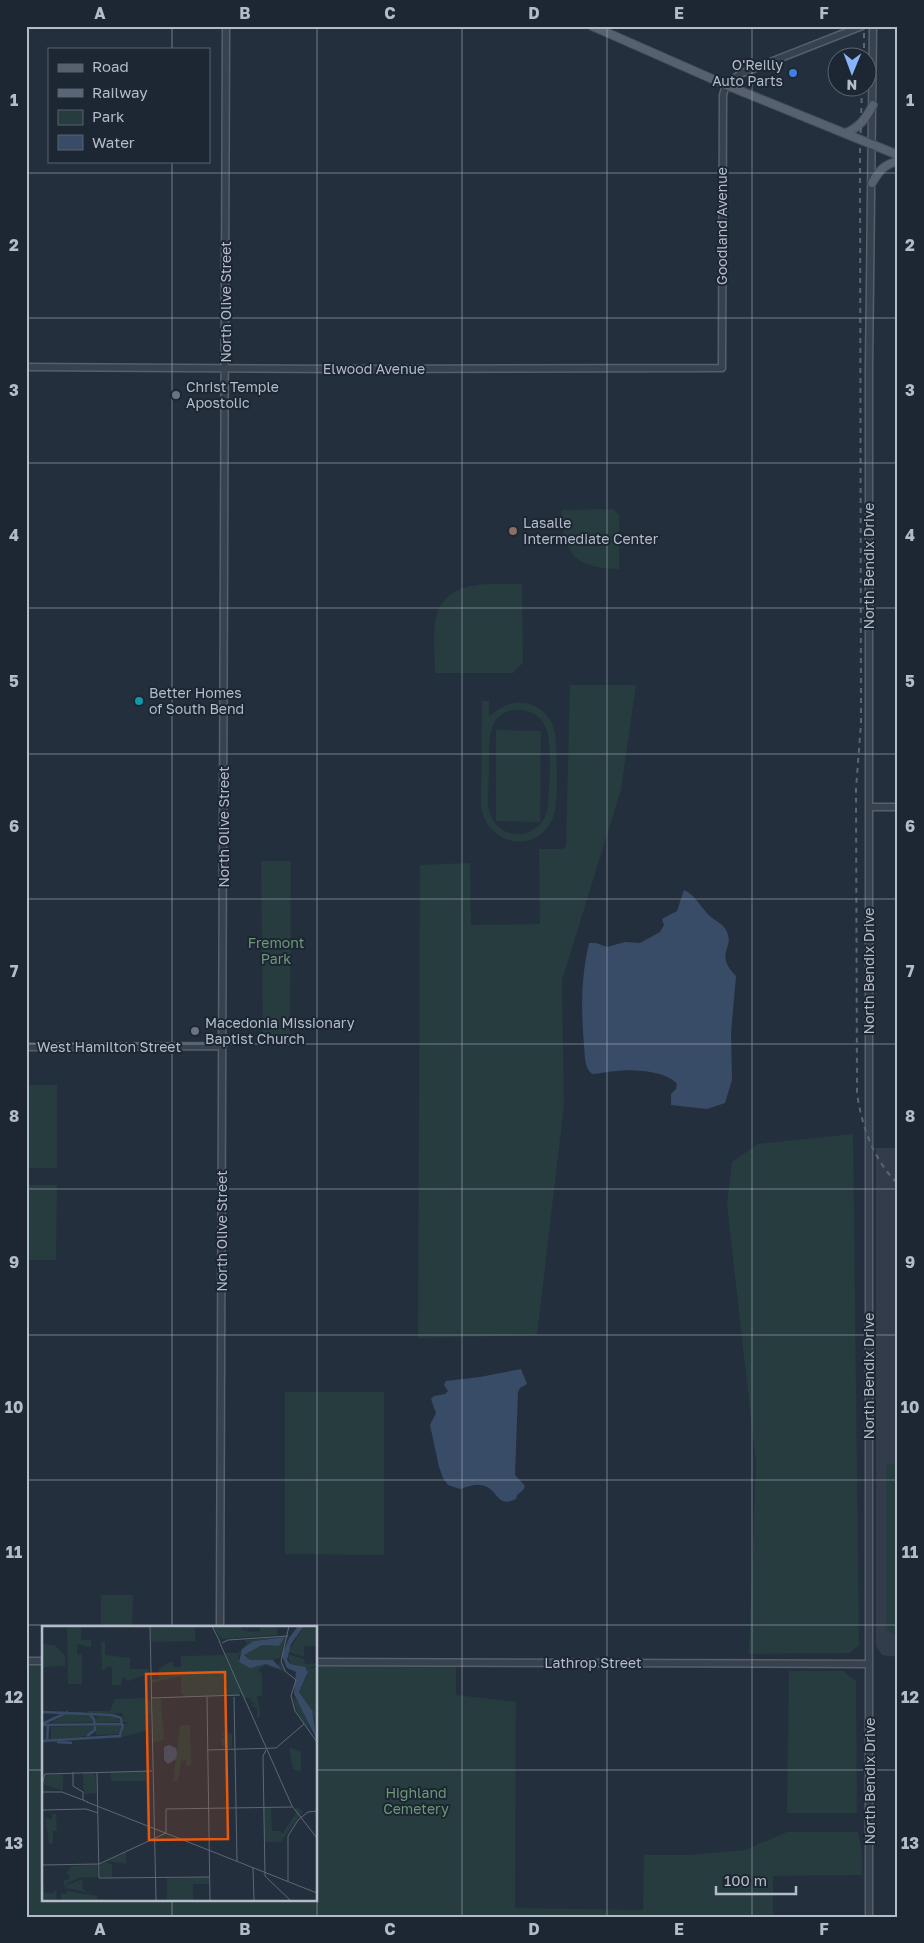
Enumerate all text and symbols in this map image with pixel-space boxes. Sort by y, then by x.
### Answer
text: A [94,3,106,23]
text: B [239,3,251,23]
text: C [384,3,396,23]
text: D [528,3,540,23]
text: E [674,3,684,23]
text: F [819,3,829,23]
legend [48,48,210,162]
north arrow [826,48,876,98]
place label: O'Reilly Auto Parts [712,56,783,89]
text: Road [92,57,129,75]
marker: O'Reilly Auto Parts [787,67,799,79]
text: N [846,77,857,94]
text: Railway [92,83,148,101]
text: 1 [10,90,18,110]
text: 1 [906,90,914,110]
text: Park [92,107,125,125]
text: Water [92,133,135,151]
street label: Goodland Avenue [713,167,730,285]
text: 2 [9,235,19,255]
text: 2 [905,235,915,255]
street label: North Olive Street [217,241,234,363]
street label: Elwood Avenue [323,360,425,377]
place label: Christ Temple Apostolic [186,378,279,411]
text: 3 [9,380,19,400]
text: 3 [905,380,915,400]
marker: Christ Temple Apostolic [170,389,182,401]
street label: North Bendix Drive [860,503,877,629]
place label: Lasalle Intermediate Center [523,514,659,547]
text: 4 [9,525,19,545]
marker: Lasalle Intermediate Center [507,525,519,537]
text: 4 [905,525,915,545]
text: 5 [9,671,19,691]
text: 5 [905,671,915,691]
place label: Better Homes of South Bend [149,684,244,717]
marker: Better Homes of South Bend [133,695,145,707]
street label: North Olive Street [215,766,232,888]
text: 6 [9,816,19,836]
text: 6 [905,816,915,836]
street label: North Bendix Drive [860,908,877,1034]
park label: Fremont Park [248,934,304,967]
text: 7 [10,961,19,981]
text: 7 [906,961,915,981]
place label: Macedonia Missionary Baptist Church [205,1014,355,1047]
marker: Macedonia Missionary Baptist Church [189,1025,201,1037]
street label: West Hamilton Street [37,1038,181,1055]
text: 8 [9,1106,19,1126]
text: 8 [905,1106,915,1126]
street label: North Olive Street [213,1170,230,1292]
text: 9 [9,1252,19,1272]
text: 9 [905,1252,915,1272]
street label: North Bendix Drive [860,1313,877,1439]
text: 10 [5,1397,23,1417]
text: 10 [901,1397,919,1417]
text: 11 [6,1542,22,1562]
text: 11 [902,1542,918,1562]
inset map [42,1626,318,1900]
street label: Lathrop Street [544,1654,642,1671]
text: 12 [5,1687,23,1707]
text: 12 [901,1687,919,1707]
street label: North Bendix Drive [861,1718,878,1844]
park label: Highland Cemetery [383,1784,449,1817]
text: 13 [5,1833,23,1853]
text: 13 [901,1833,919,1853]
scale bar [716,1863,796,1895]
text: 100 m [724,1871,767,1889]
text: A [94,1919,106,1939]
text: B [239,1919,251,1939]
text: C [384,1919,396,1939]
text: D [528,1919,540,1939]
text: E [674,1919,684,1939]
text: F [819,1919,829,1939]

